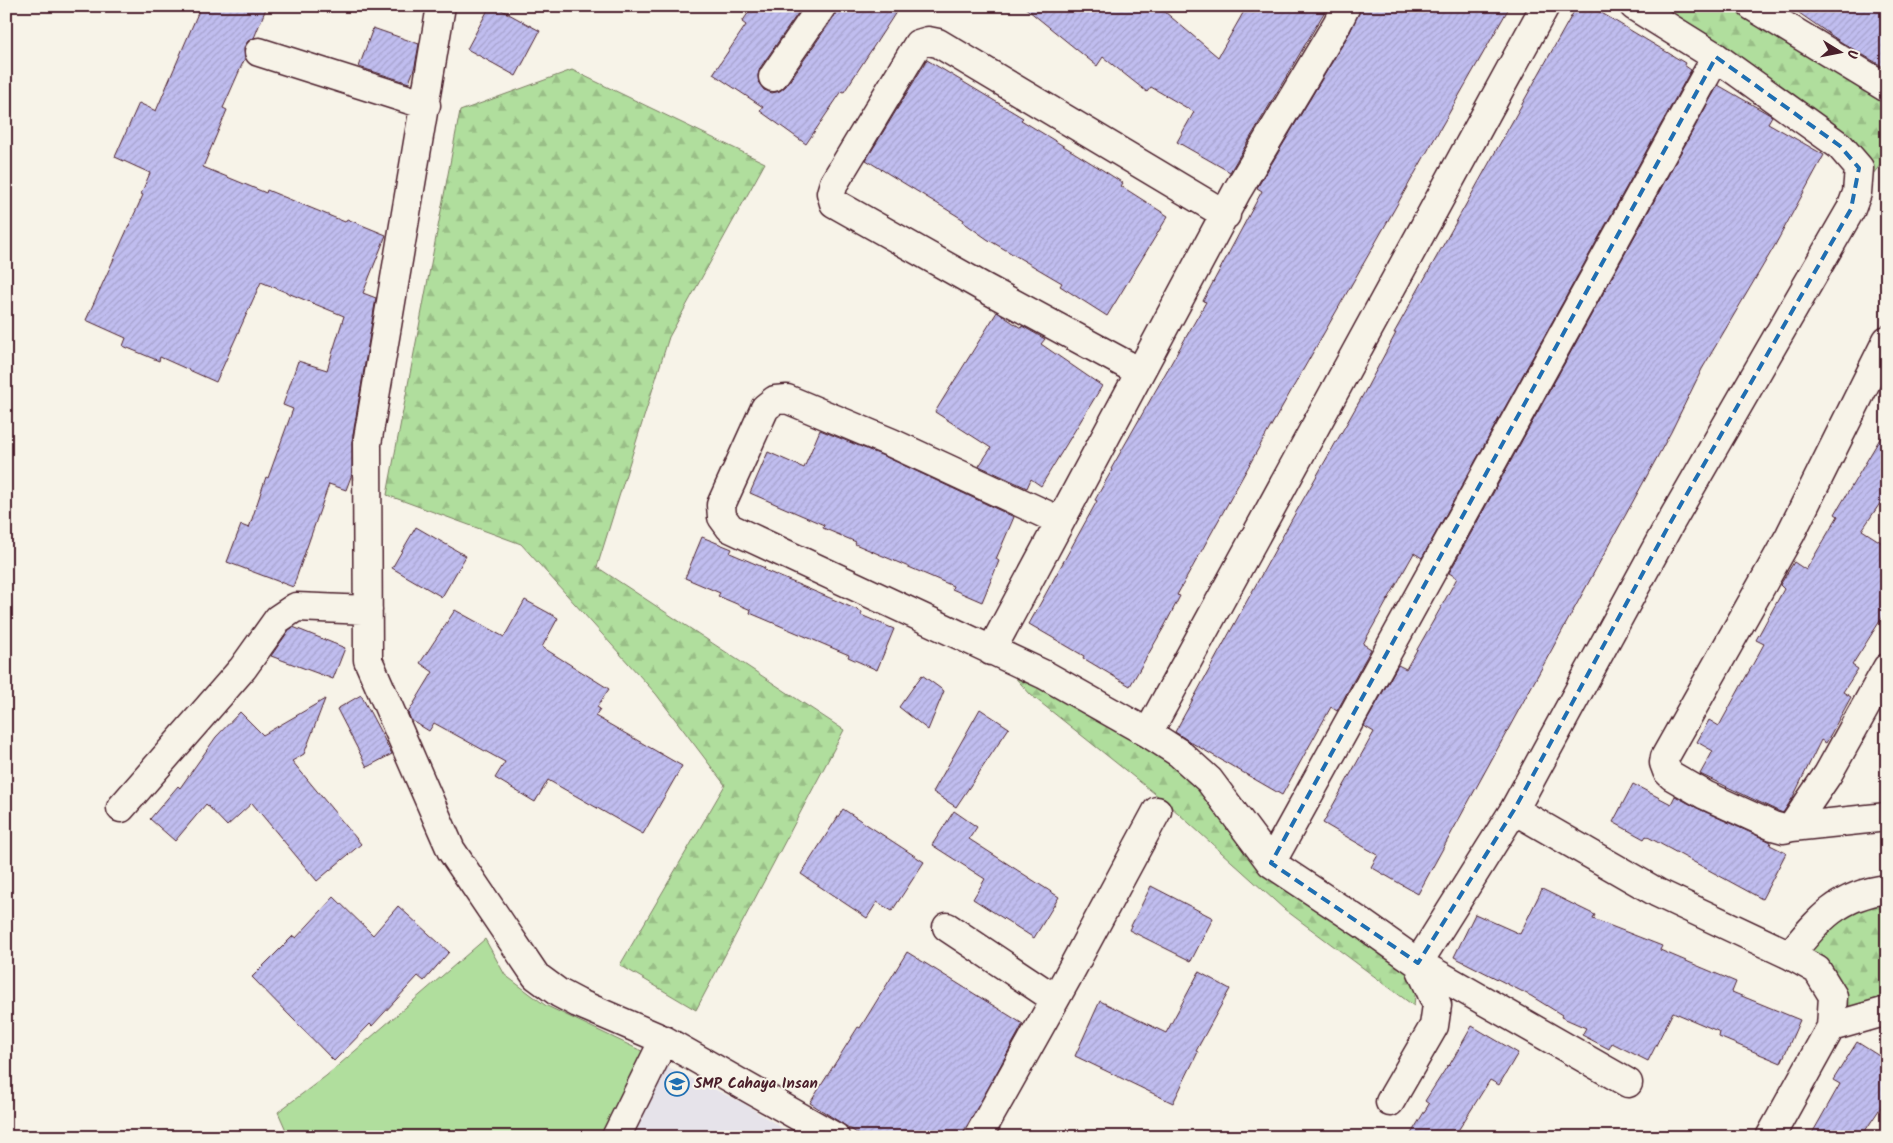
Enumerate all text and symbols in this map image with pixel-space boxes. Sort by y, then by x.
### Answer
north arrow [1816,28,1866,78]
text: U [1840,48,1863,61]
school or university icon: SMP Cahaya Insan [664,1071,690,1097]
place label: SMP Cahaya Insan [694,1072,818,1096]

